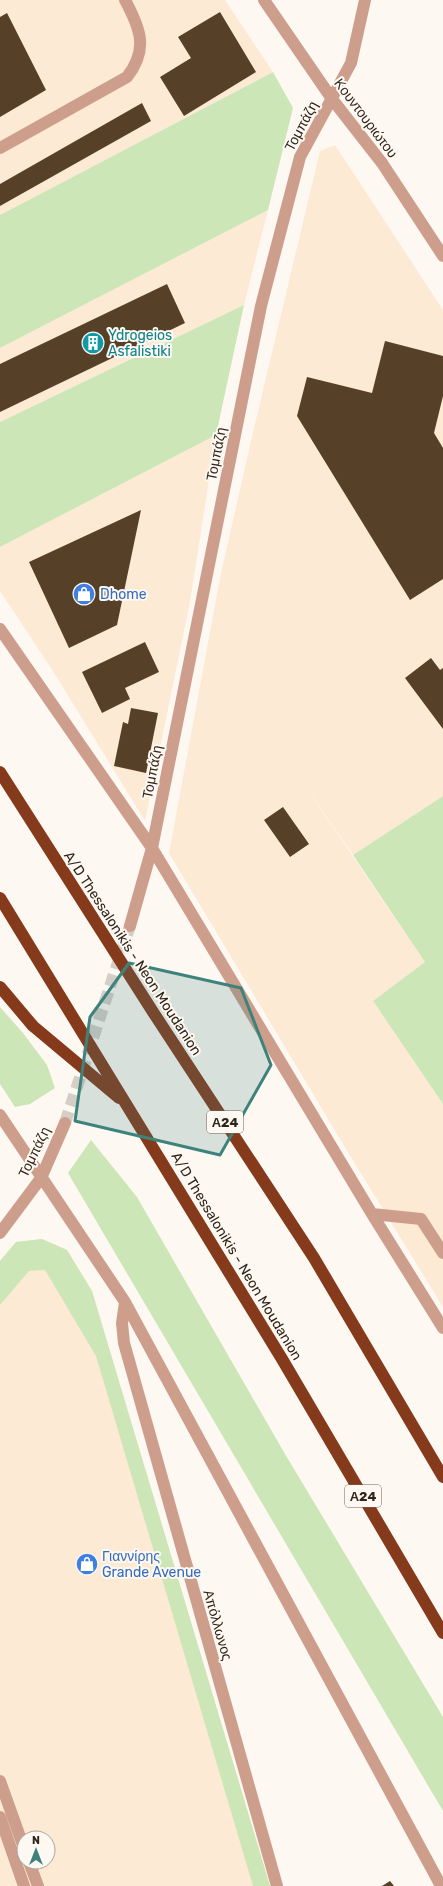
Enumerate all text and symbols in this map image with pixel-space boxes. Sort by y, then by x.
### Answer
street label: Κουντουριώτου [330,75,401,161]
street label: Τομπάζη [281,98,322,154]
place label: Ydrogeios Asfalistiki [108,327,172,360]
building icon: Ydrogeios Asfalistiki [80,330,106,356]
street label: Τομπάζη [203,426,230,482]
shop icon: Dhome [71,581,97,607]
place label: Dhome [100,586,147,603]
street label: Τομπάζη [139,744,166,800]
street label: A/D Thessalonikis - Neon Moudanion [60,848,205,1058]
road number: Α24 [207,1111,243,1133]
street label: Τομπάζη [15,1124,54,1180]
street label: A/D Thessalonikis - Neon Moudanion [168,1149,306,1363]
road number: Α24 [345,1485,381,1507]
place label: Γιαννίρης Grande Avenue [102,1548,201,1581]
shop icon: Γιαννίρης Grande Avenue [74,1551,100,1577]
street label: Απόλλωνος [199,1588,236,1663]
north arrow [16,1830,56,1870]
text: N [32,1834,40,1847]

